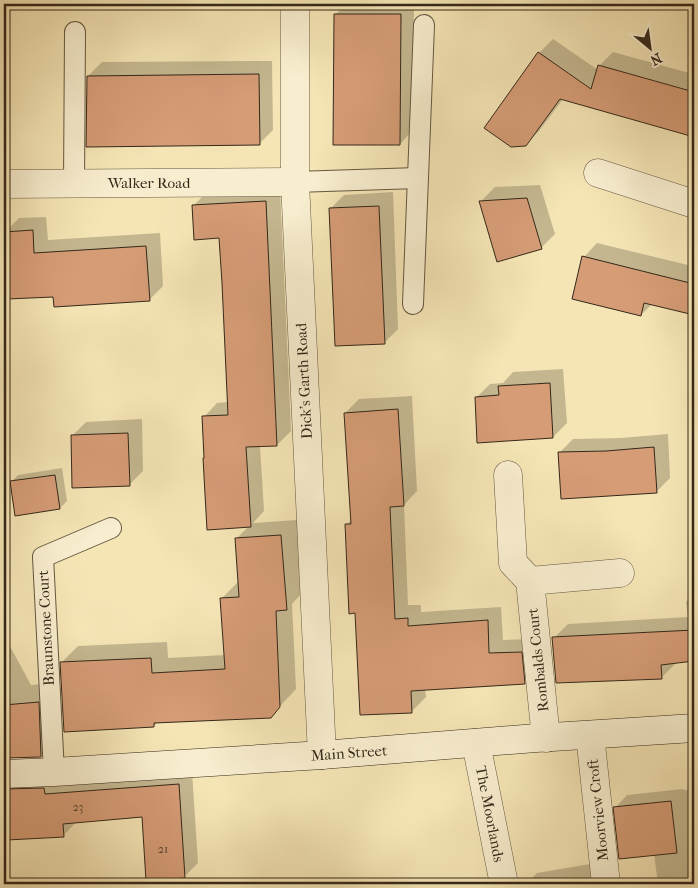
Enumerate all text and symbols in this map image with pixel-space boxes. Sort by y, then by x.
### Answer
north arrow [626,22,676,72]
text: N [647,49,665,69]
street label: Walker Road [107,174,191,192]
street label: Dick's Garth Road [292,322,316,440]
street label: Braunstone Court [34,569,58,686]
street label: Rombalds Court [524,607,552,713]
street label: Main Street [310,741,388,765]
street label: Moorview Croft [584,757,612,862]
street label: The Moorlands [472,764,508,864]
house number: 23 [72,800,84,814]
house number: 21 [158,842,168,856]

